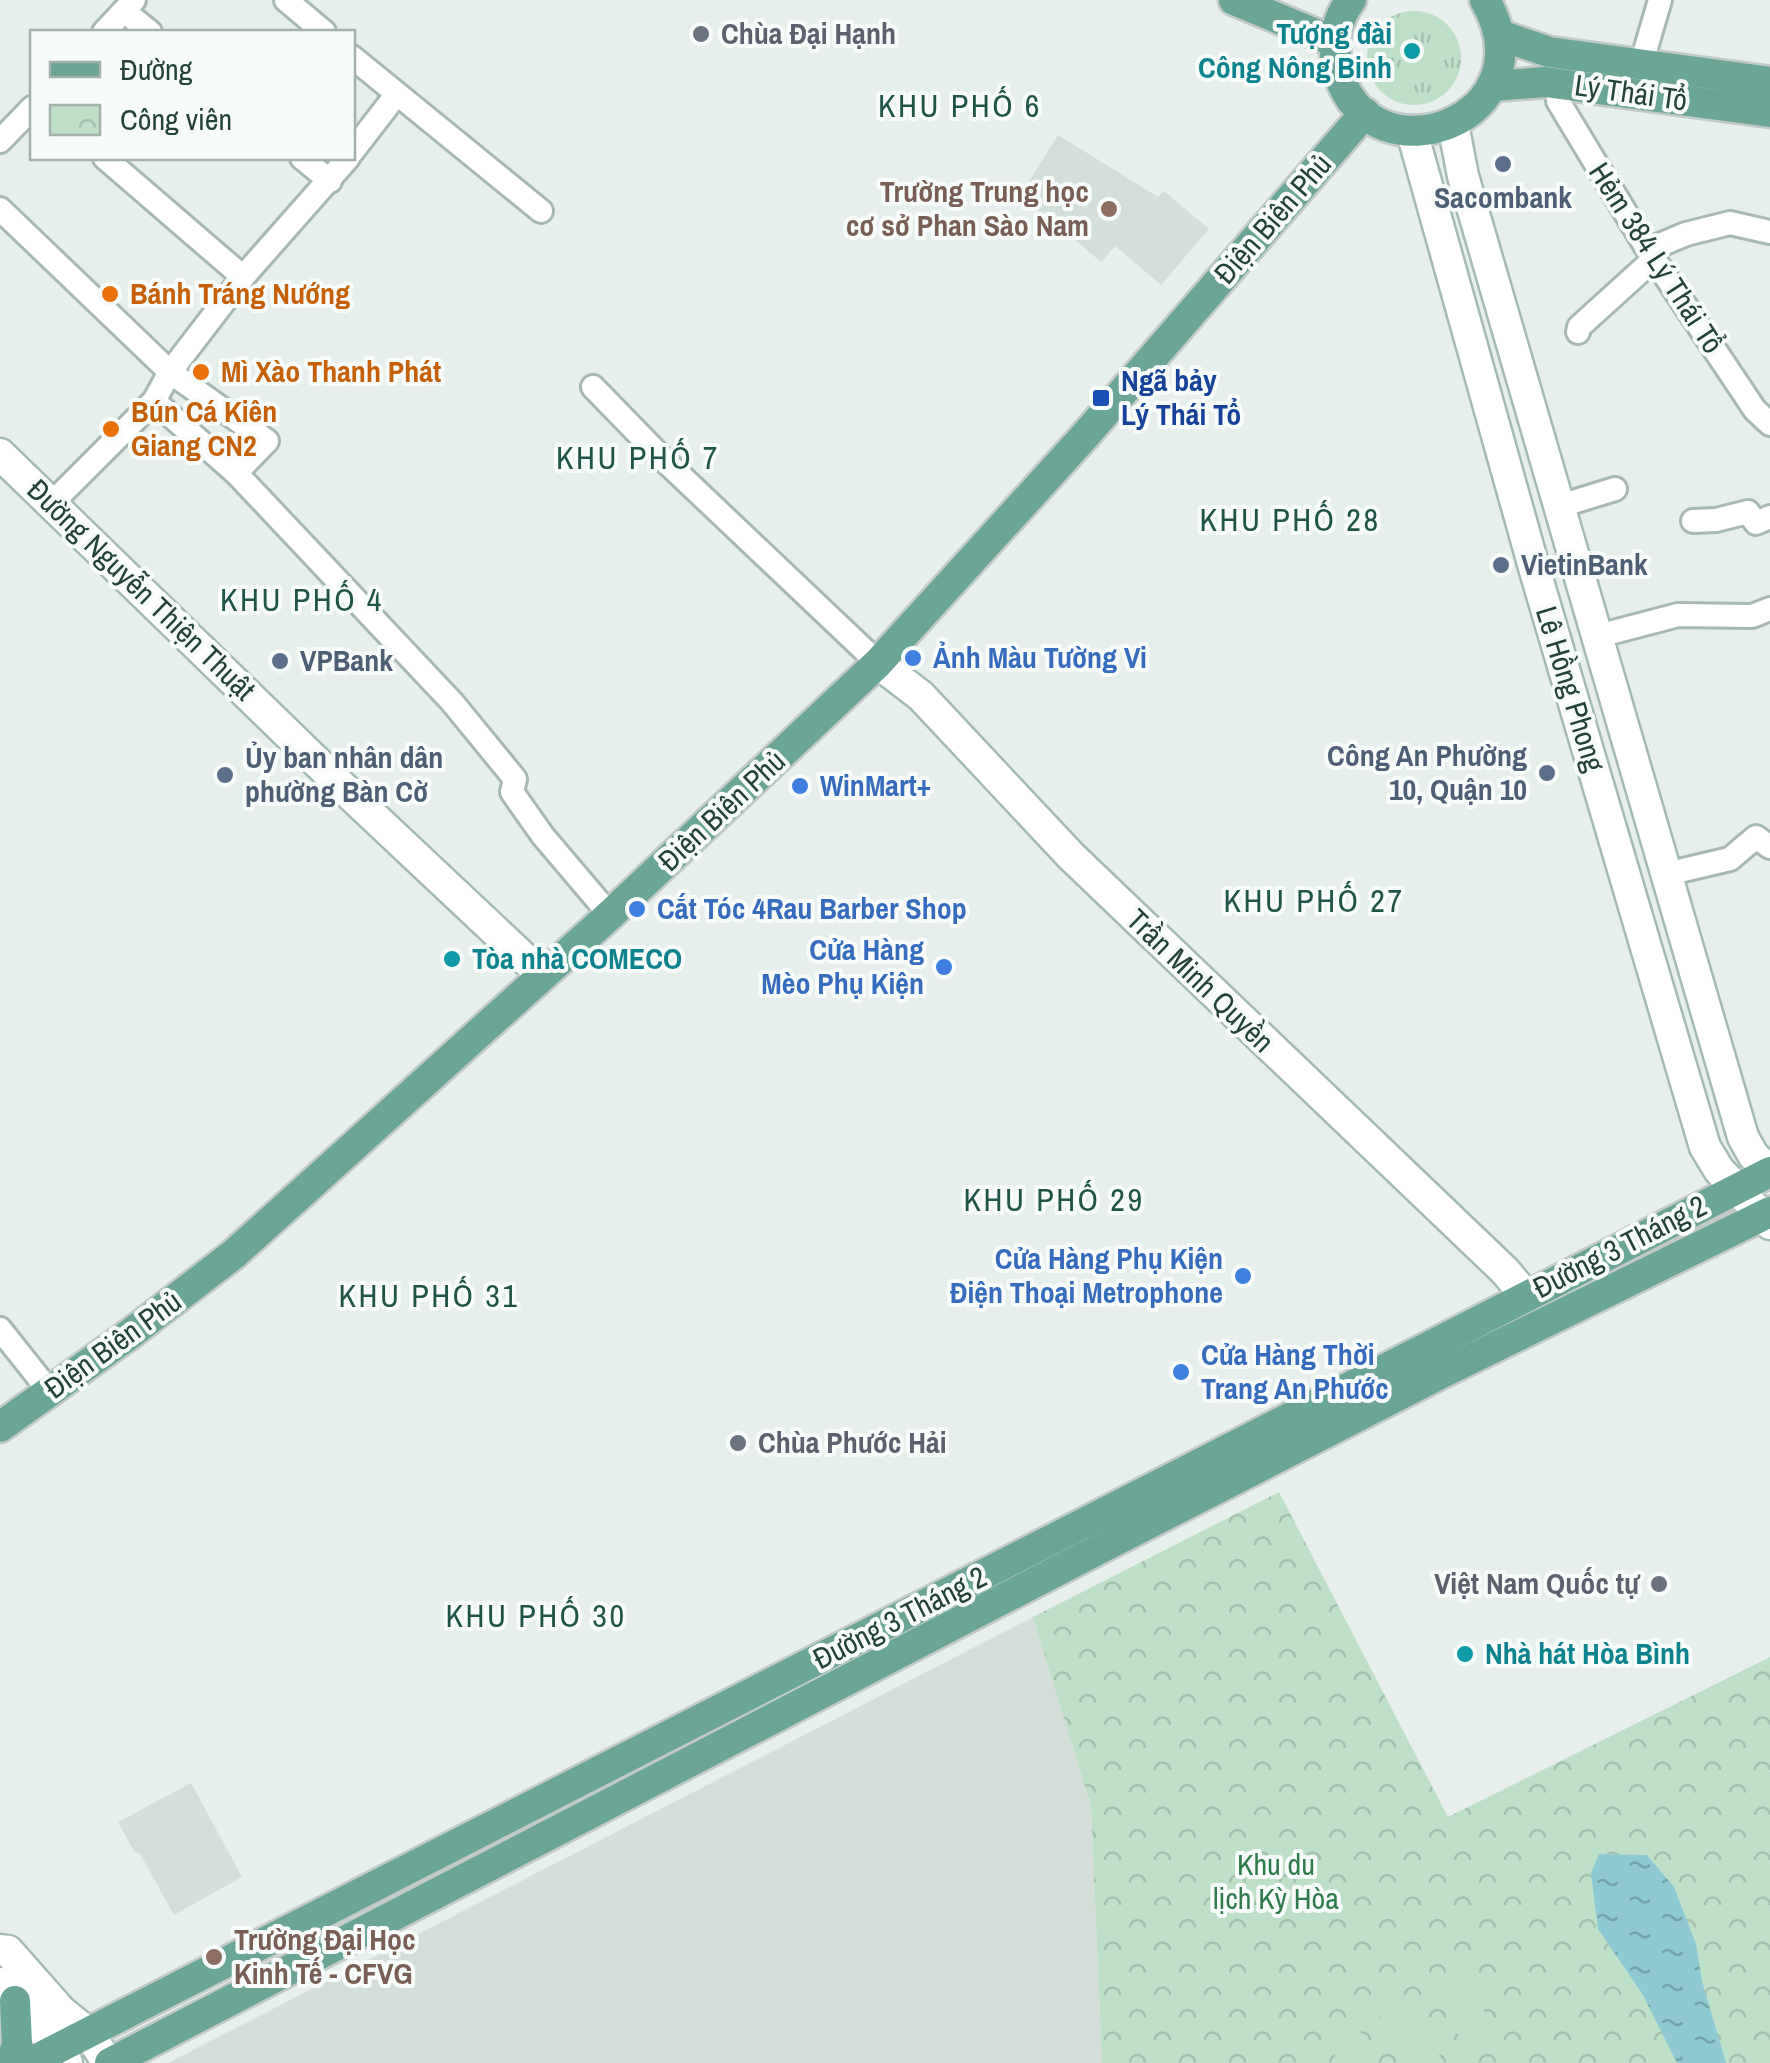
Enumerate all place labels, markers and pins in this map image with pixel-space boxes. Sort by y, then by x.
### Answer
place label: Chùa Đại Hạnh [721,13,896,53]
place label: Tượng đài Công Nông Binh [1198,13,1392,87]
marker: Chùa Đại Hạnh [690,23,712,45]
marker: Tượng đài Công Nông Binh [1401,40,1423,62]
marker: Sacombank [1492,153,1514,175]
place label: Trường Trung học cơ sở Phan Sào Nam [846,171,1089,245]
place label: Sacombank [1434,177,1572,217]
marker: Trường Trung học cơ sở Phan Sào Nam [1098,198,1120,220]
place label: Bánh Tráng Nướng [130,273,350,313]
marker: Bánh Tráng Nướng [99,283,121,305]
place label: Mì Xào Thanh Phát [221,351,441,391]
place label: Ngã bảy Lý Thái Tổ [1121,360,1241,434]
marker: Mì Xào Thanh Phát [190,361,212,383]
marker: Ngã bảy Lý Thái Tổ [1090,387,1112,409]
place label: Bún Cá Kiên Giang CN2 [131,391,277,465]
marker: Bún Cá Kiên Giang CN2 [100,418,122,440]
place label: VietinBank [1521,544,1648,584]
marker: VietinBank [1490,554,1512,576]
place label: Ảnh Màu Tường Vi [933,637,1147,677]
place label: VPBank [300,640,393,680]
marker: Ảnh Màu Tường Vi [902,647,924,669]
marker: VPBank [269,650,291,672]
place label: Công An Phường 10, Quận 10 [1327,735,1527,809]
place label: Ủy ban nhân dân phường Bàn Cờ [245,737,443,811]
marker: Công An Phường 10, Quận 10 [1536,762,1558,784]
marker: Ủy ban nhân dân phường Bàn Cờ [214,764,236,786]
place label: WinMart+ [820,765,931,805]
marker: WinMart+ [789,775,811,797]
place label: Cắt Tóc 4Rau Barber Shop [657,888,967,928]
marker: Cắt Tóc 4Rau Barber Shop [626,898,648,920]
place label: Cửa Hàng Mèo Phụ Kiện [761,929,924,1003]
place label: Tòa nhà COMECO [472,938,682,978]
marker: Tòa nhà COMECO [441,948,463,970]
marker: Cửa Hàng Mèo Phụ Kiện [933,956,955,978]
place label: Cửa Hàng Phụ Kiện Điện Thoại Metrophone [950,1238,1223,1312]
marker: Cửa Hàng Phụ Kiện Điện Thoại Metrophone [1232,1265,1254,1287]
place label: Cửa Hàng Thời Trang An Phước [1201,1334,1389,1408]
marker: Cửa Hàng Thời Trang An Phước [1170,1361,1192,1383]
place label: Chùa Phước Hải [758,1422,947,1462]
marker: Chùa Phước Hải [727,1432,749,1454]
place label: Việt Nam Quốc tự [1434,1563,1641,1603]
marker: Việt Nam Quốc tự [1648,1573,1670,1595]
place label: Nhà hát Hòa Bình [1485,1633,1690,1673]
marker: Nhà hát Hòa Bình [1454,1643,1476,1665]
place label: Trường Đại Học Kinh Tế - CFVG [234,1919,416,1993]
marker: Trường Đại Học Kinh Tế - CFVG [203,1946,225,1968]

